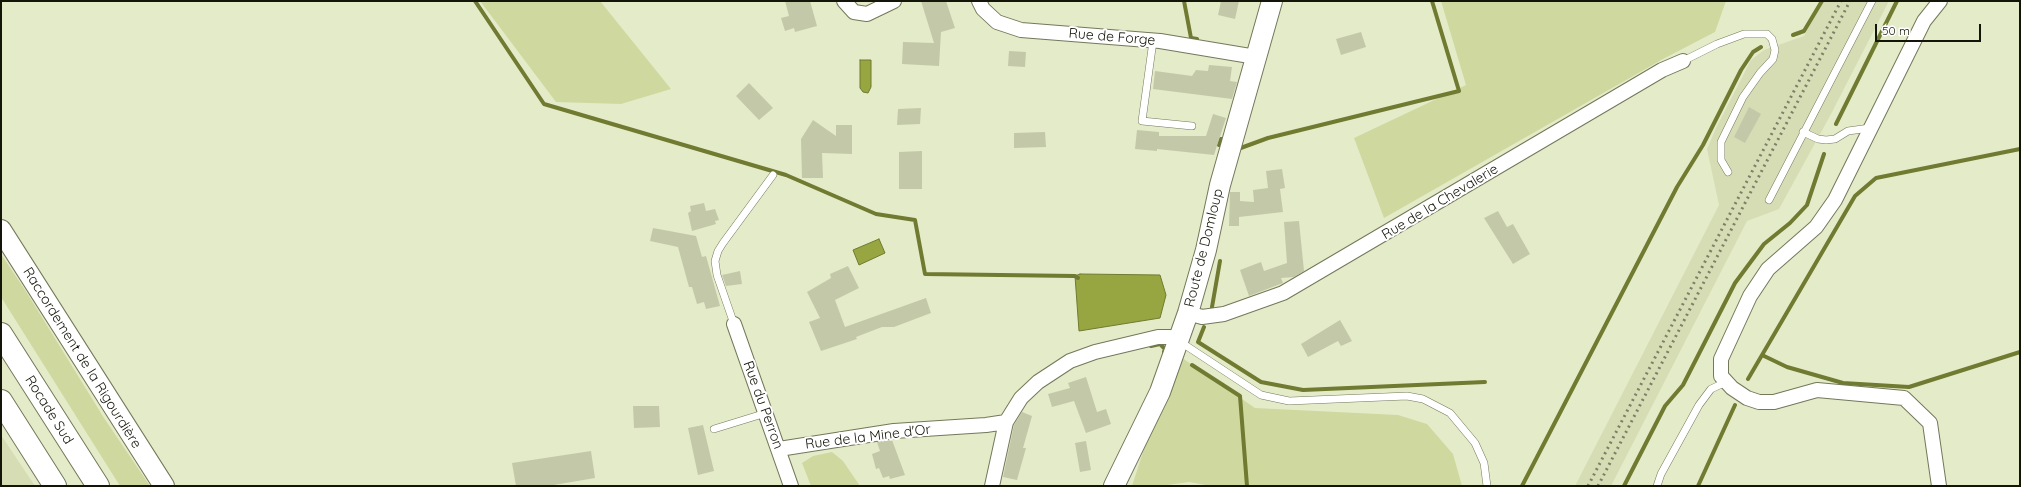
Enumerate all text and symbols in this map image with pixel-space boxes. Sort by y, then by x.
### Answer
scale bar [1877,16,1983,42]
text: 50 m [1882,23,1910,38]
street label: Rue de Forge [1068,25,1156,49]
street label: Rue de la Chevalerie [1379,161,1501,243]
street label: Route de Domloup [1181,187,1227,309]
street label: Raccordement de la Rigourdière [19,264,145,452]
street label: Rue du Perron [739,359,787,451]
street label: Rocade Sud [21,372,77,448]
street label: Rue de la Mine d'Or [804,421,932,453]

